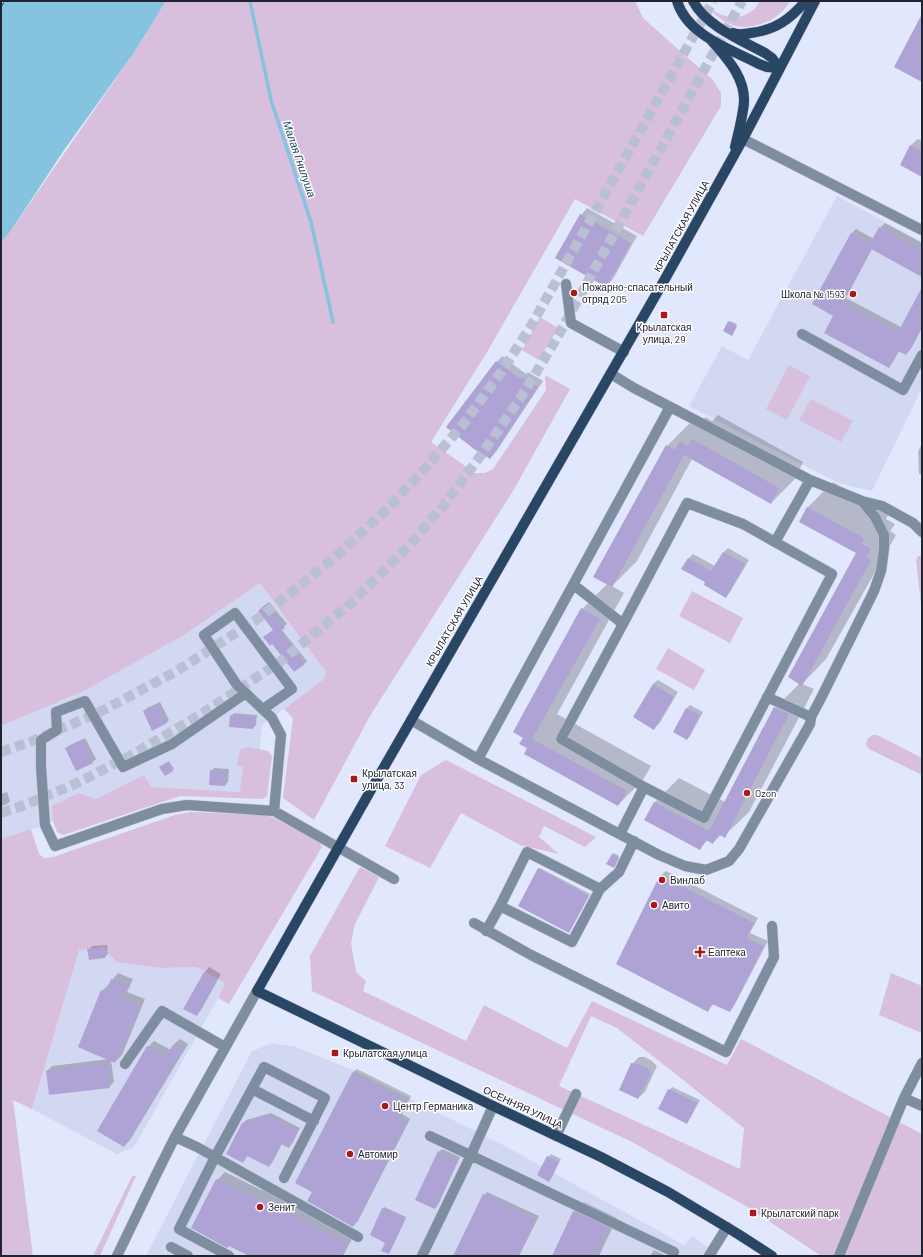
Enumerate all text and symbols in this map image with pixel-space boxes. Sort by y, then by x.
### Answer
water label: Малая Гнилуша [281,119,319,199]
street label: КРЫЛАТСКАЯ УЛИЦА [651,178,711,274]
place label: Пожарно-спасательный отряд 205 [582,281,693,305]
marker: Пожарно-спасательный отряд 205 [569,288,579,298]
place label: Школа № 1593 [781,288,845,300]
marker: Школа № 1593 [848,289,858,299]
marker: Крылатская улица, 29 [659,310,669,320]
place label: Крылатская улица, 29 [637,321,691,345]
street label: КРЫЛАТСКАЯ УЛИЦА [423,573,485,668]
place label: Крылатская улица, 33 [362,767,417,791]
marker: Крылатская улица, 33 [349,774,359,784]
place label: Ozon [755,787,777,799]
marker: Ozon [742,788,752,798]
place label: Винлаб [670,874,705,886]
marker: Винлаб [657,875,667,885]
place label: Авито [662,899,690,911]
marker: Авито [649,900,659,910]
place label: Еаптека [708,946,746,958]
marker: Еаптека [695,947,705,957]
place label: Крылатская улица [343,1047,428,1059]
marker: Крылатская улица [330,1048,340,1058]
street label: ОСЕННЯЯ УЛИЦА [481,1083,565,1131]
place label: Центр Германика [393,1100,474,1112]
marker: Центр Германика [380,1101,390,1111]
place label: Автомир [358,1148,398,1160]
marker: Автомир [345,1149,355,1159]
place label: Зенит [268,1201,296,1213]
marker: Зенит [255,1202,265,1212]
place label: Крылатский парк [761,1207,839,1219]
marker: Крылатский парк [748,1208,758,1218]

